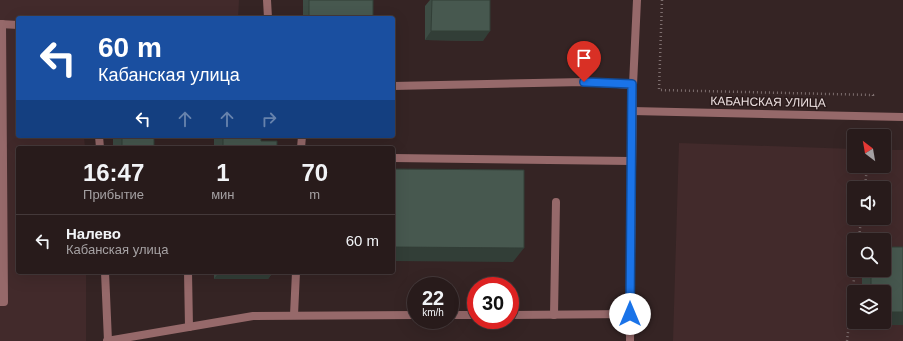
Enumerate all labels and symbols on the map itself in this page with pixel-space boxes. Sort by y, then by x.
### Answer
pin [567,41,601,82]
street label: КАБАНСКАЯ УЛИЦА [710,94,826,110]
north arrow [847,129,891,173]
speed limit sign: 30 [467,277,519,329]
position arrow [609,293,651,335]

